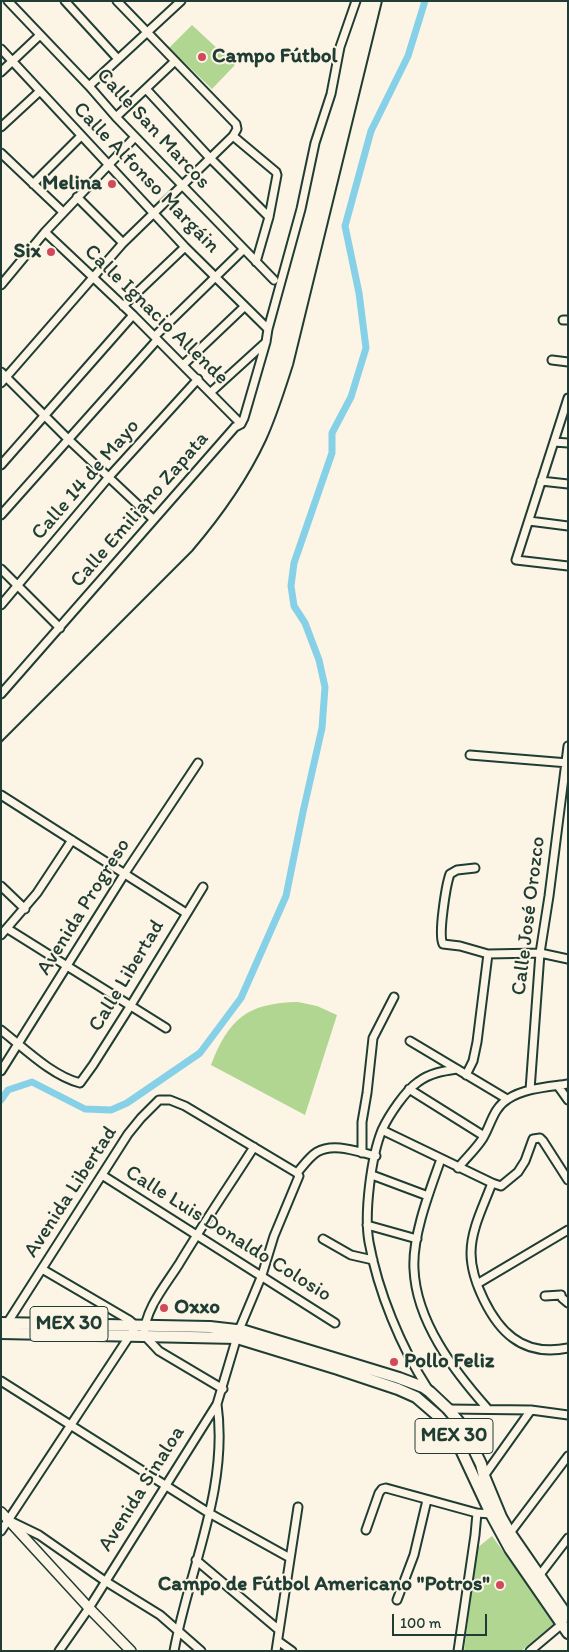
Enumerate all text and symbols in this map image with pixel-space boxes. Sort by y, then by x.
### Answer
place label: Campo Fútbol [212,44,338,70]
marker: Campo Fútbol [196,51,208,63]
street label: Calle San Marcos [91,63,215,195]
street label: Calle Alfonso Margáin [67,97,225,259]
place label: Melina [42,171,102,197]
marker: Melina [106,178,118,190]
place label: Six [13,239,41,265]
street label: Calle Ignacio Allende [78,240,234,390]
marker: Six [45,246,57,258]
street label: Calle 14 de Mayo [27,414,145,546]
street label: Calle Emiliano Zapata [65,427,215,593]
street label: Avenida Progreso [32,834,136,980]
street label: Calle José Orozco [507,835,551,997]
street label: Calle Libertad [84,915,170,1037]
street label: Avenida Libertad [19,1122,123,1262]
street label: Calle Luis Donaldo Colosio [120,1160,336,1308]
place label: Oxxo [174,1295,220,1321]
marker: Oxxo [158,1302,170,1314]
road number: MEX 30 [30,1306,108,1342]
place label: Pollo Feliz [404,1349,494,1375]
marker: Pollo Feliz [388,1356,400,1368]
road number: MEX 30 [415,1418,493,1454]
street label: Avenida Sinaloa [93,1422,191,1556]
place label: Campo de Fútbol Americano "Potros" [158,1572,490,1598]
marker: Campo de Fútbol Americano "Potros" [494,1579,506,1591]
scale bar [394,1604,489,1636]
text: 100 m [400,1614,441,1632]

